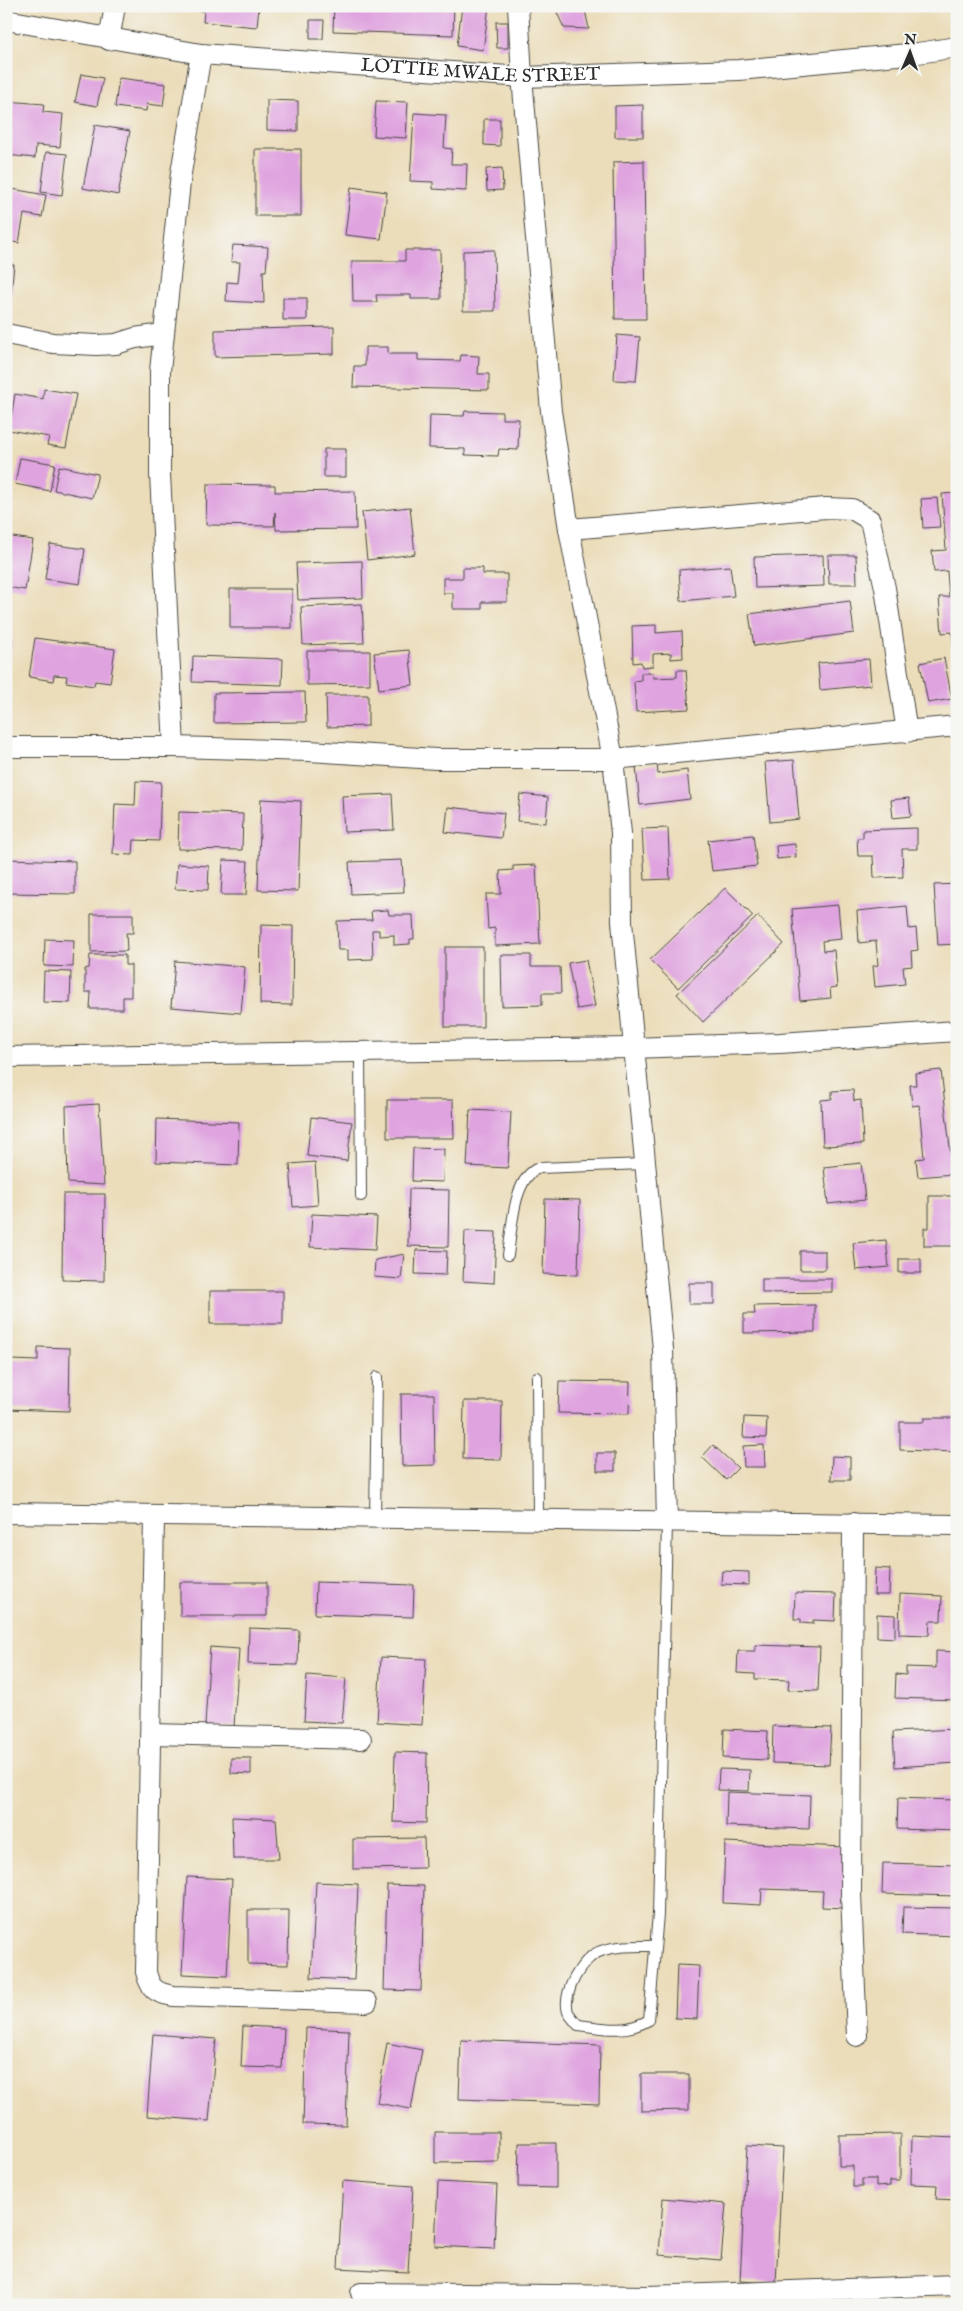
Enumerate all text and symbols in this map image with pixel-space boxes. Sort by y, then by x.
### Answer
north arrow [886,28,936,78]
text: N [903,31,917,49]
street label: LOTTIE MWALE STREET [360,53,601,89]

